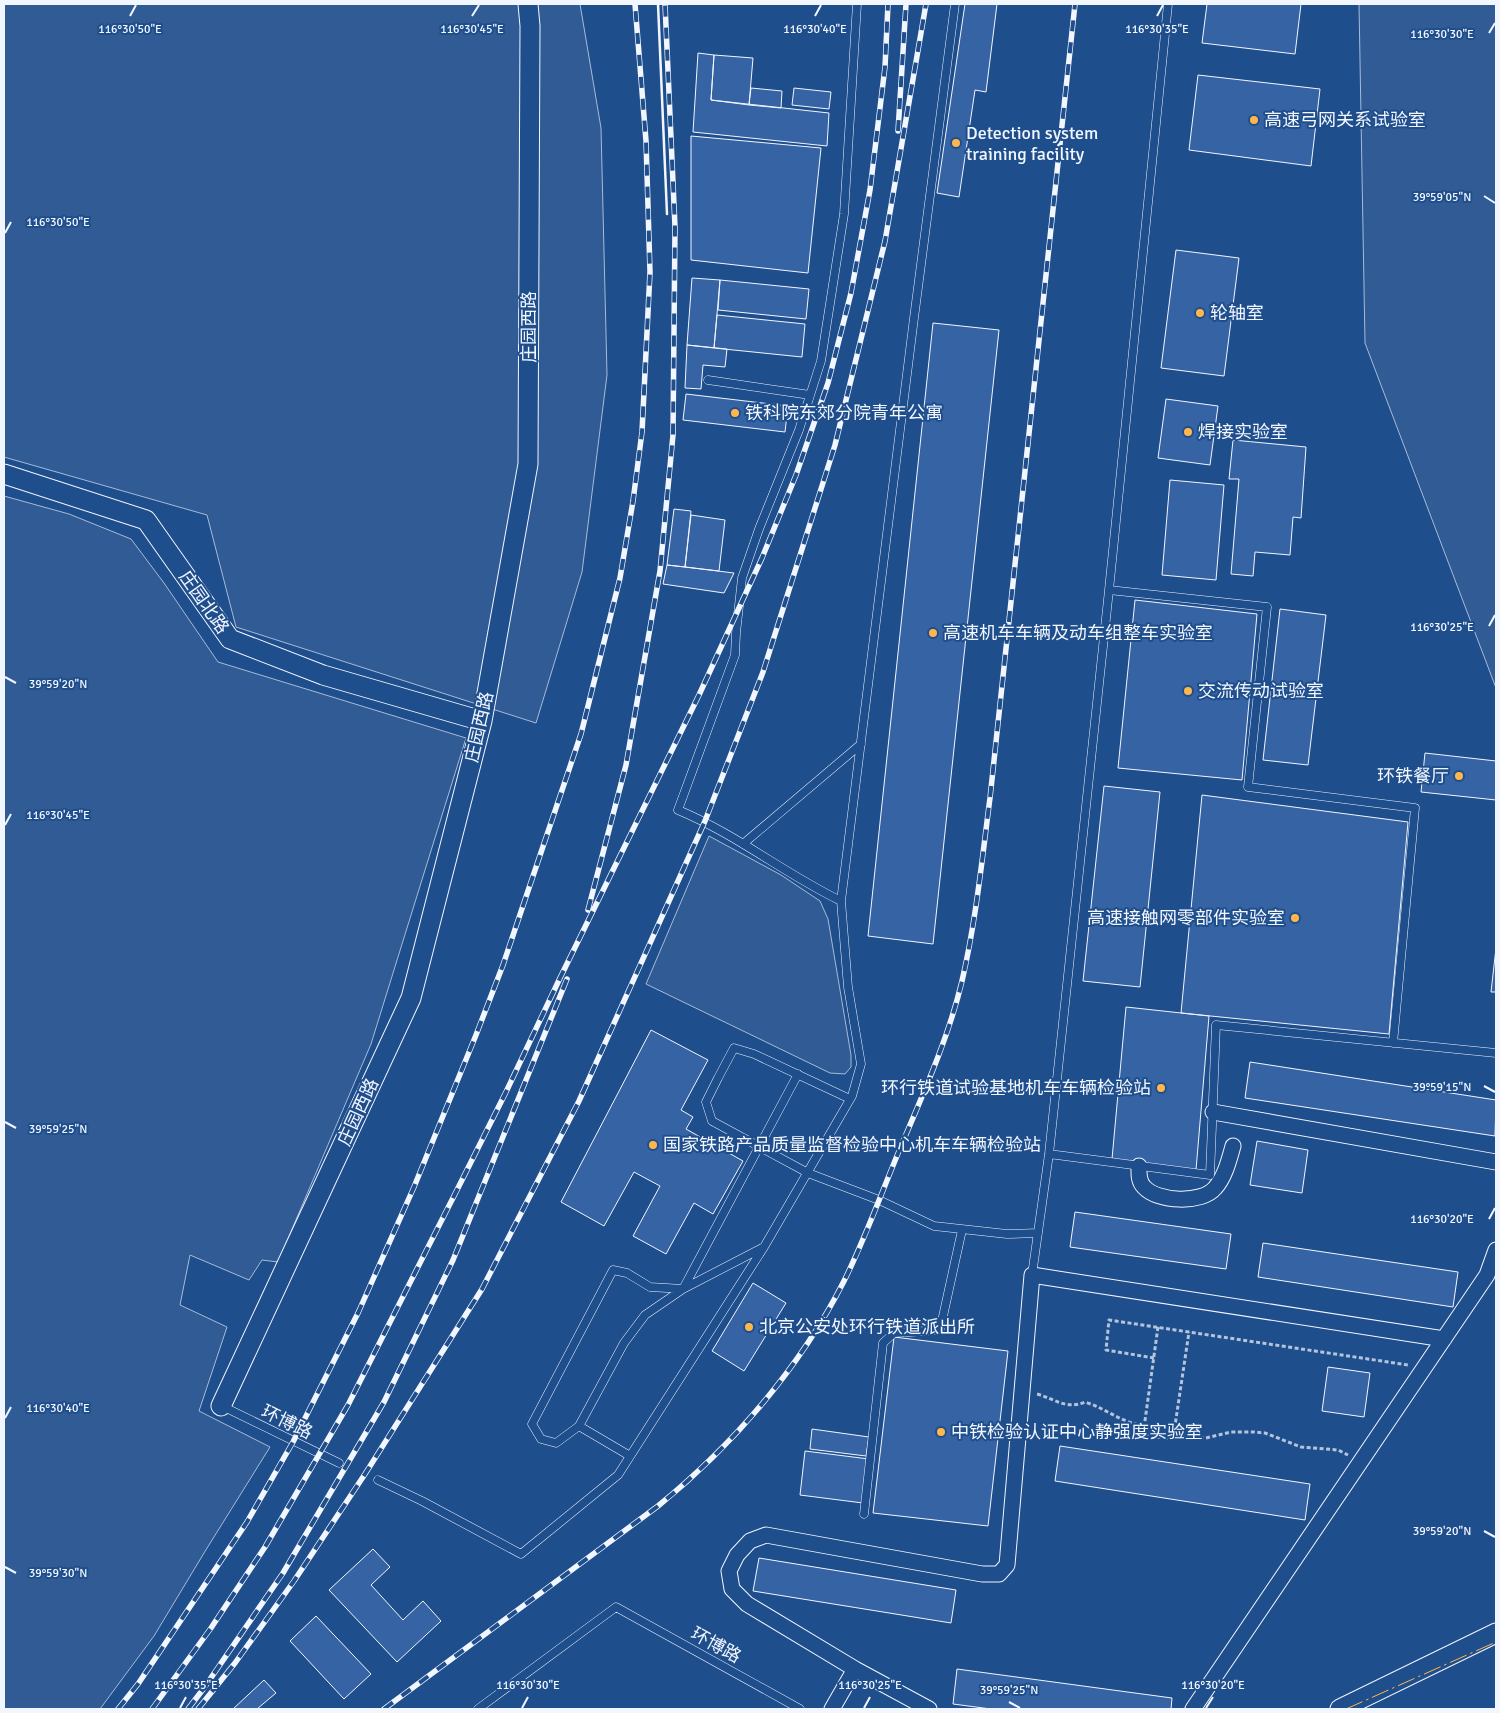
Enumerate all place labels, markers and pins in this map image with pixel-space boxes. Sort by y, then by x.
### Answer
place label: 高速弓网关系试验室 [1264,109,1426,131]
marker: 高速弓网关系试验室 [1248,114,1260,126]
place label: Detection system training facility [966,122,1098,165]
marker: Detection system training facility [950,137,962,149]
place label: 轮轴室 [1210,302,1264,324]
marker: 轮轴室 [1194,307,1206,319]
place label: 铁科院东郊分院青年公寓 [745,402,943,424]
marker: 铁科院东郊分院青年公寓 [729,407,741,419]
place label: 焊接实验室 [1198,421,1288,443]
marker: 焊接实验室 [1182,426,1194,438]
place label: 高速机车车辆及动车组整车实验室 [943,622,1213,644]
marker: 高速机车车辆及动车组整车实验室 [927,627,939,639]
place label: 交流传动试验室 [1198,680,1324,702]
marker: 交流传动试验室 [1182,685,1194,697]
place label: 环铁餐厅 [1377,765,1449,787]
marker: 环铁餐厅 [1453,770,1465,782]
place label: 高速接触网零部件实验室 [1087,907,1285,929]
marker: 高速接触网零部件实验室 [1289,912,1301,924]
place label: 环行铁道试验基地机车车辆检验站 [881,1077,1151,1099]
marker: 环行铁道试验基地机车车辆检验站 [1155,1082,1167,1094]
place label: 国家铁路产品质量监督检验中心机车车辆检验站 [663,1134,1041,1156]
marker: 国家铁路产品质量监督检验中心机车车辆检验站 [647,1139,659,1151]
place label: 北京公安处环行铁道派出所 [759,1316,975,1338]
marker: 北京公安处环行铁道派出所 [743,1321,755,1333]
place label: 中铁检验认证中心静强度实验室 [951,1421,1203,1443]
marker: 中铁检验认证中心静强度实验室 [935,1426,947,1438]

